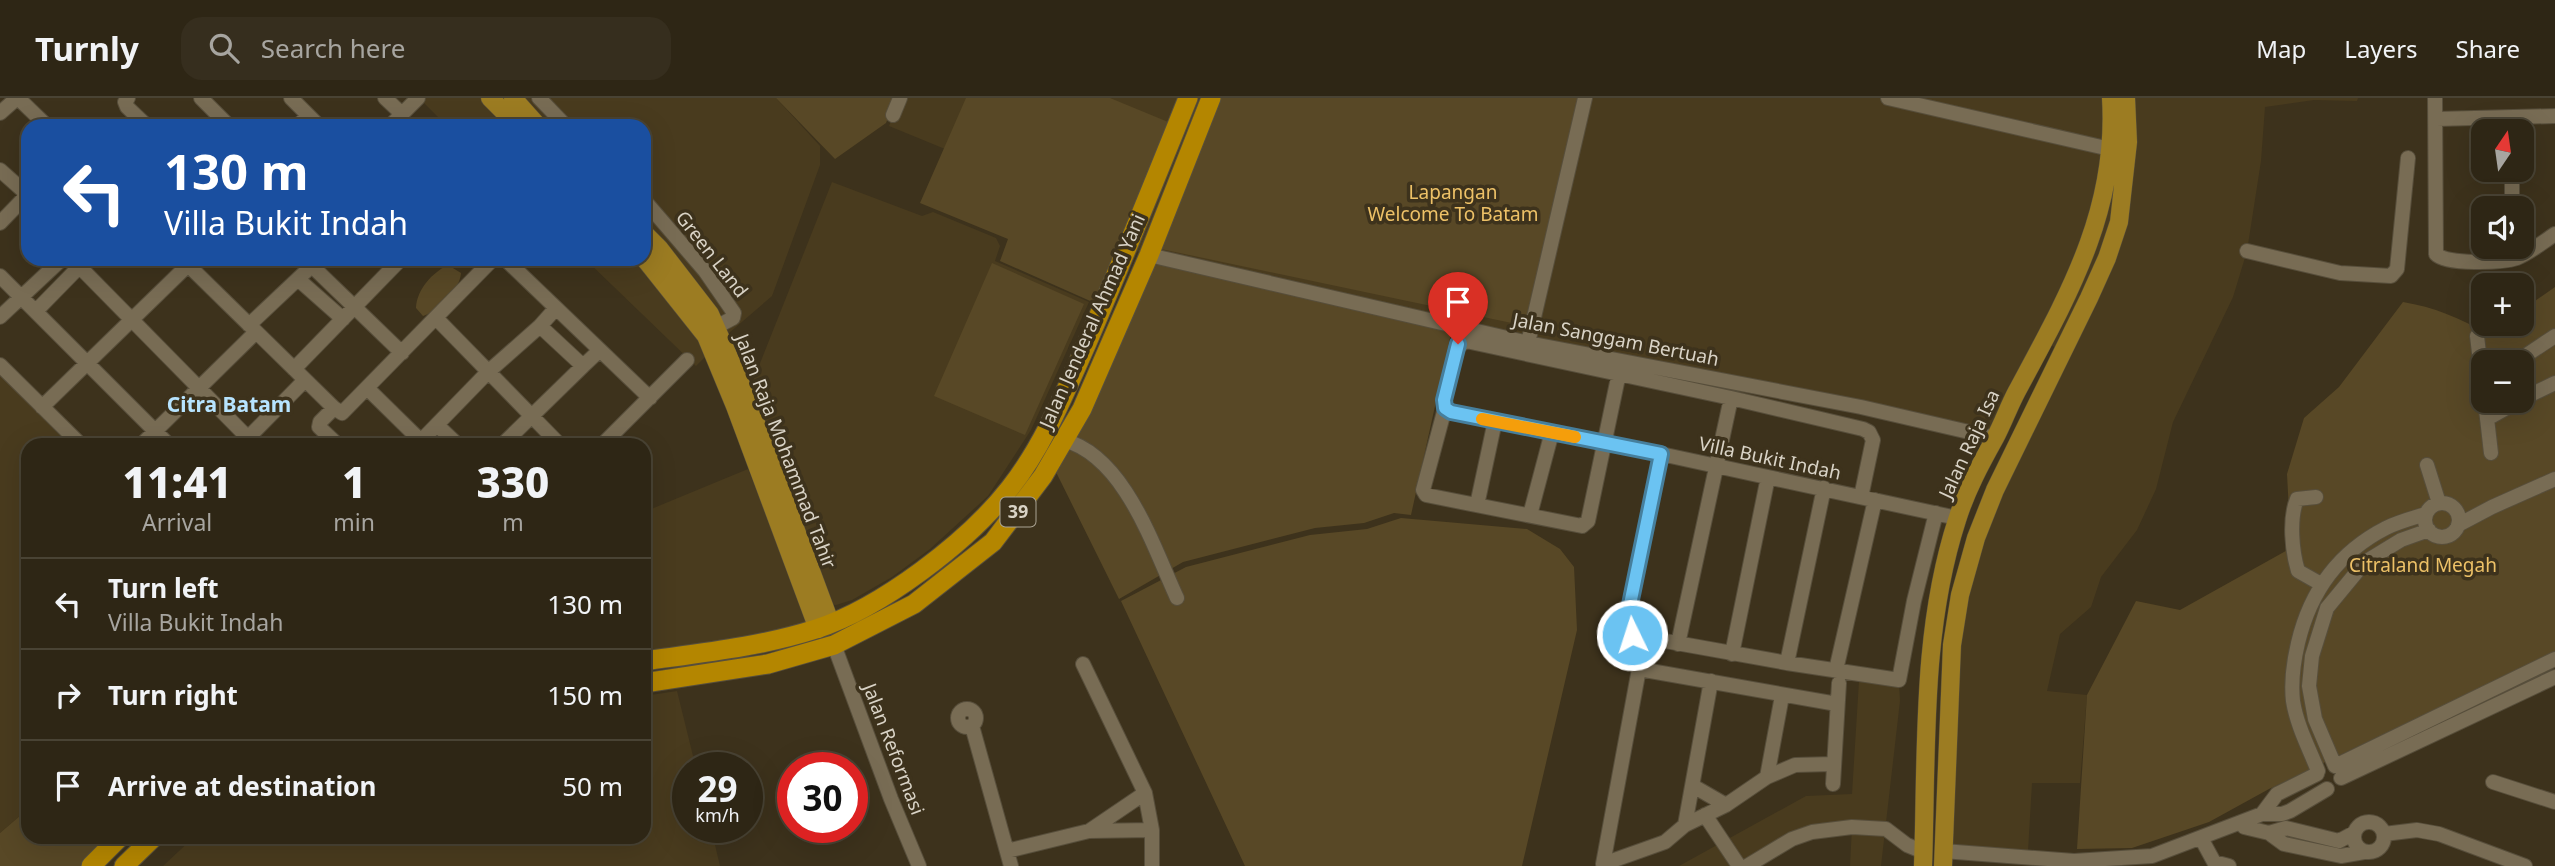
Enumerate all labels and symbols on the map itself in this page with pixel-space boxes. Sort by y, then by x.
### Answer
north arrow [2471,119,2534,182]
park label: Lapangan Welcome To Batam [1368,179,1538,227]
street label: Green Land [670,205,754,303]
street label: Jalan Jenderal Ahmad Yani [1032,210,1151,434]
pin [1428,272,1488,344]
street label: Jalan Sanggam Bertuah [1509,306,1721,372]
street label: Jalan Raja Mohammad Tahir [728,328,843,572]
street label: Jalan Raja Isa [1932,385,2006,504]
district label: Citra Batam [167,390,291,418]
street label: Villa Bukit Indah [1696,430,1844,486]
road number: 39 [1000,498,1036,526]
park label: Citraland Megah [2349,552,2497,578]
position arrow [1595,598,1669,672]
street label: Jalan Reformasi [856,678,931,819]
speed limit sign: 30 [777,752,868,843]

